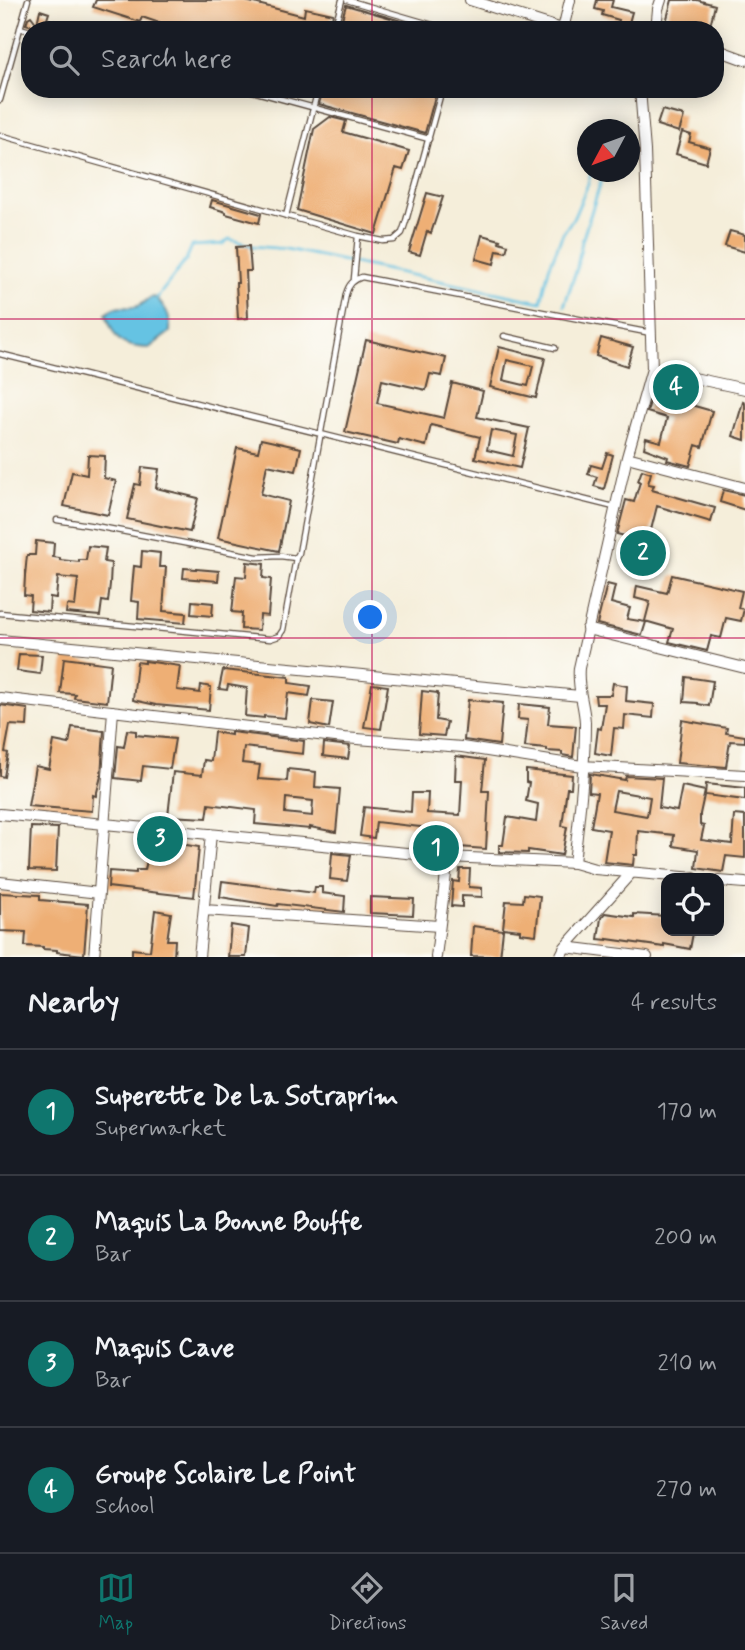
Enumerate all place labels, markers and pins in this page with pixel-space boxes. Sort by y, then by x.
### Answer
pin: 4 [653,361,699,413]
pin: 2 [620,527,666,579]
pin: 3 [137,813,183,865]
pin: 1 [413,822,459,874]

